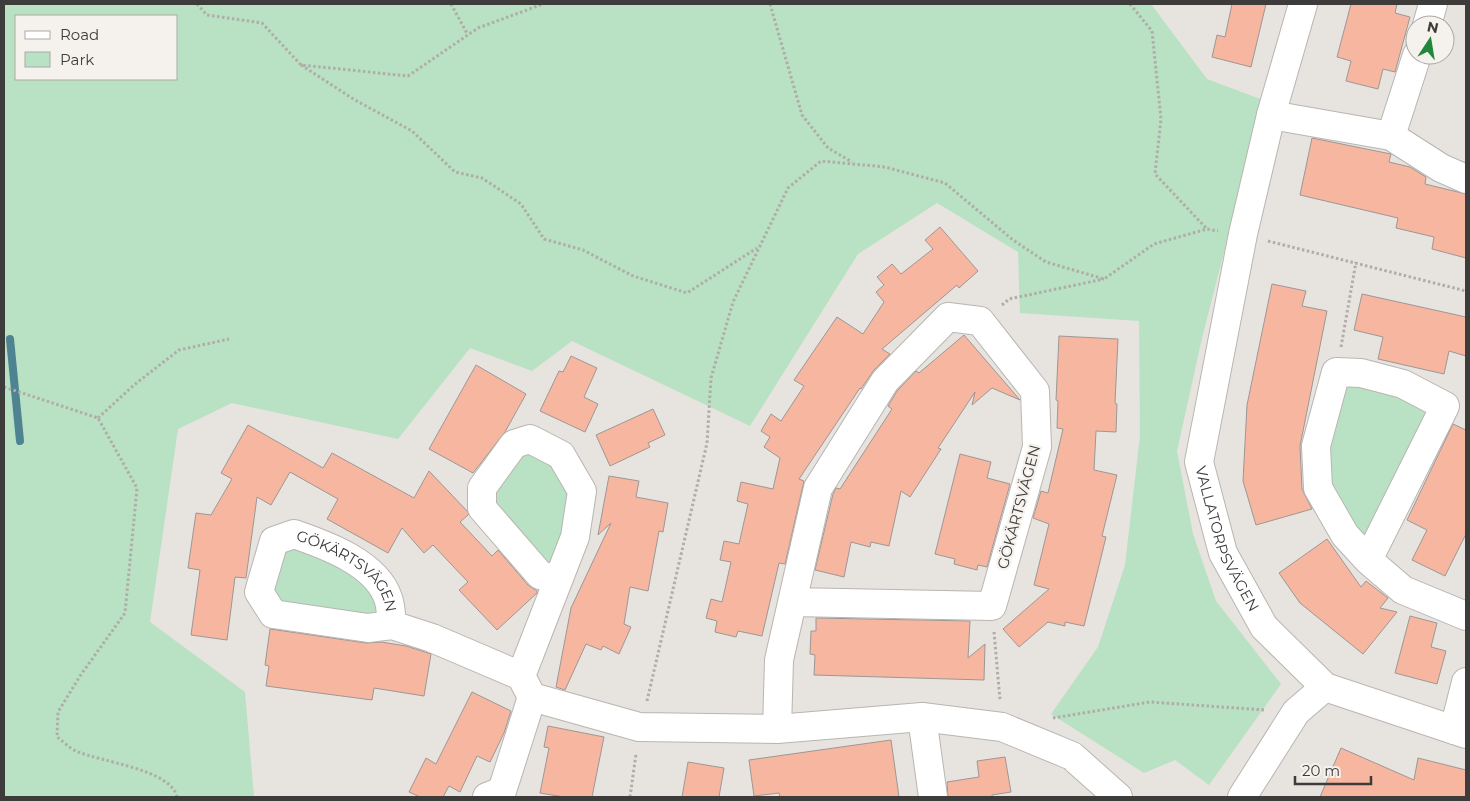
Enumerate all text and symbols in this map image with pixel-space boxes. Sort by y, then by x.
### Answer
legend [15,15,178,80]
north arrow [1405,15,1455,65]
text: N [1425,17,1440,37]
text: Road [60,25,99,44]
text: Park [60,50,94,69]
street label: GÖKÄRTSVÄGEN [993,443,1044,571]
street label: VALLATORPSVÄGEN [1191,464,1263,615]
street label: GÖKÄRTSVÄGEN [294,526,401,613]
scale bar [1295,754,1371,786]
text: 20 m [1302,761,1340,780]

